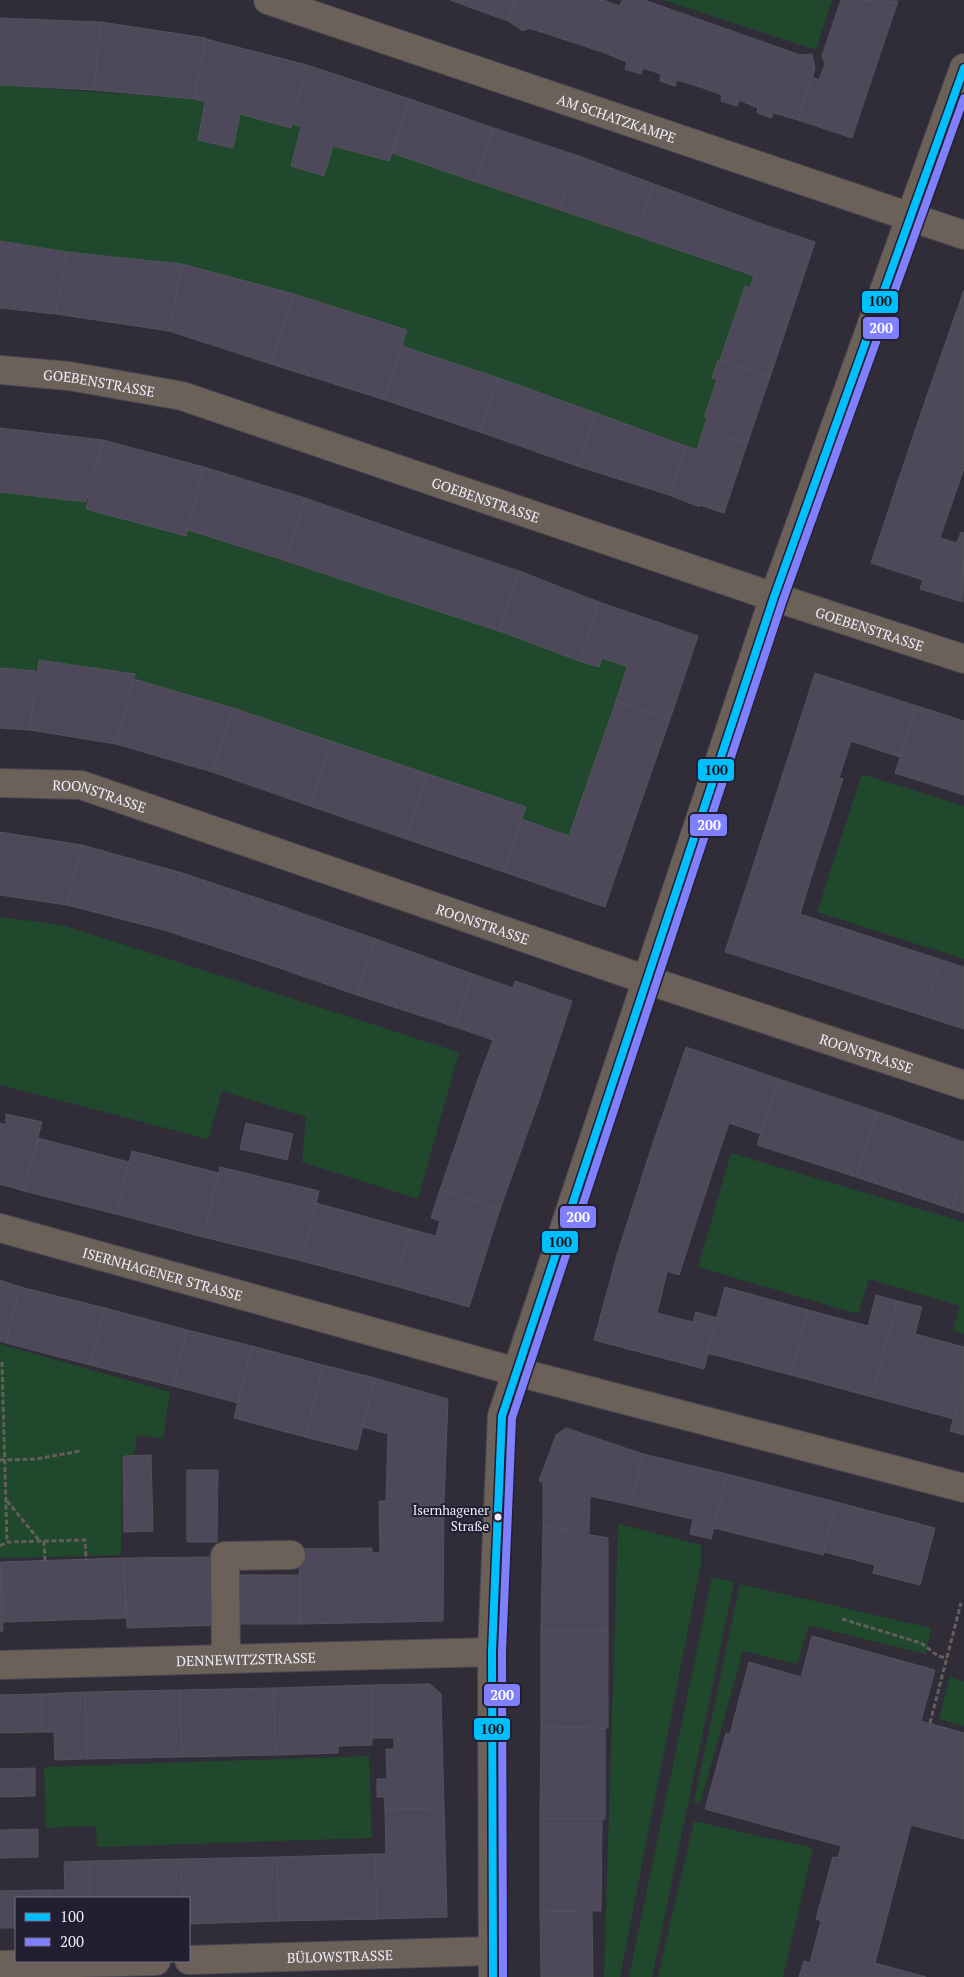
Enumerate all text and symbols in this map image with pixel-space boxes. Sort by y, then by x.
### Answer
street label: AM SCHATZKAMPE [555,89,679,147]
line badge: 100 [861,290,899,314]
text: 100 [868,291,892,310]
line badge: 200 [862,316,900,340]
text: 200 [869,318,893,337]
street label: GOEBENSTRASSE [42,364,157,401]
street label: GOEBENSTRASSE [429,472,543,526]
street label: GOEBENSTRASSE [813,602,927,655]
line badge: 100 [697,758,735,782]
text: 100 [704,760,728,779]
street label: ROONSTRASSE [52,775,149,816]
line badge: 200 [689,813,728,837]
text: 200 [697,815,721,834]
street label: ROONSTRASSE [434,899,532,948]
street label: ROONSTRASSE [817,1028,916,1077]
line badge: 200 [559,1205,597,1229]
text: 200 [566,1207,590,1226]
line badge: 100 [541,1230,579,1254]
text: 100 [548,1232,572,1251]
street label: ISERNHAGENER STRASSE [81,1242,245,1305]
place label: Isernhagener Straße [413,1501,489,1535]
marker: Isernhagener Straße [493,1512,503,1522]
street label: DENNEWITZSTRASSE [176,1647,316,1670]
line badge: 200 [483,1683,521,1707]
text: 200 [490,1685,514,1704]
line badge: 100 [473,1717,511,1741]
text: 100 [480,1719,504,1738]
legend [15,1897,190,1962]
text: 100 [60,1906,84,1926]
text: 200 [60,1931,84,1951]
street label: BÜLOWSTRASSE [287,1944,393,1967]

